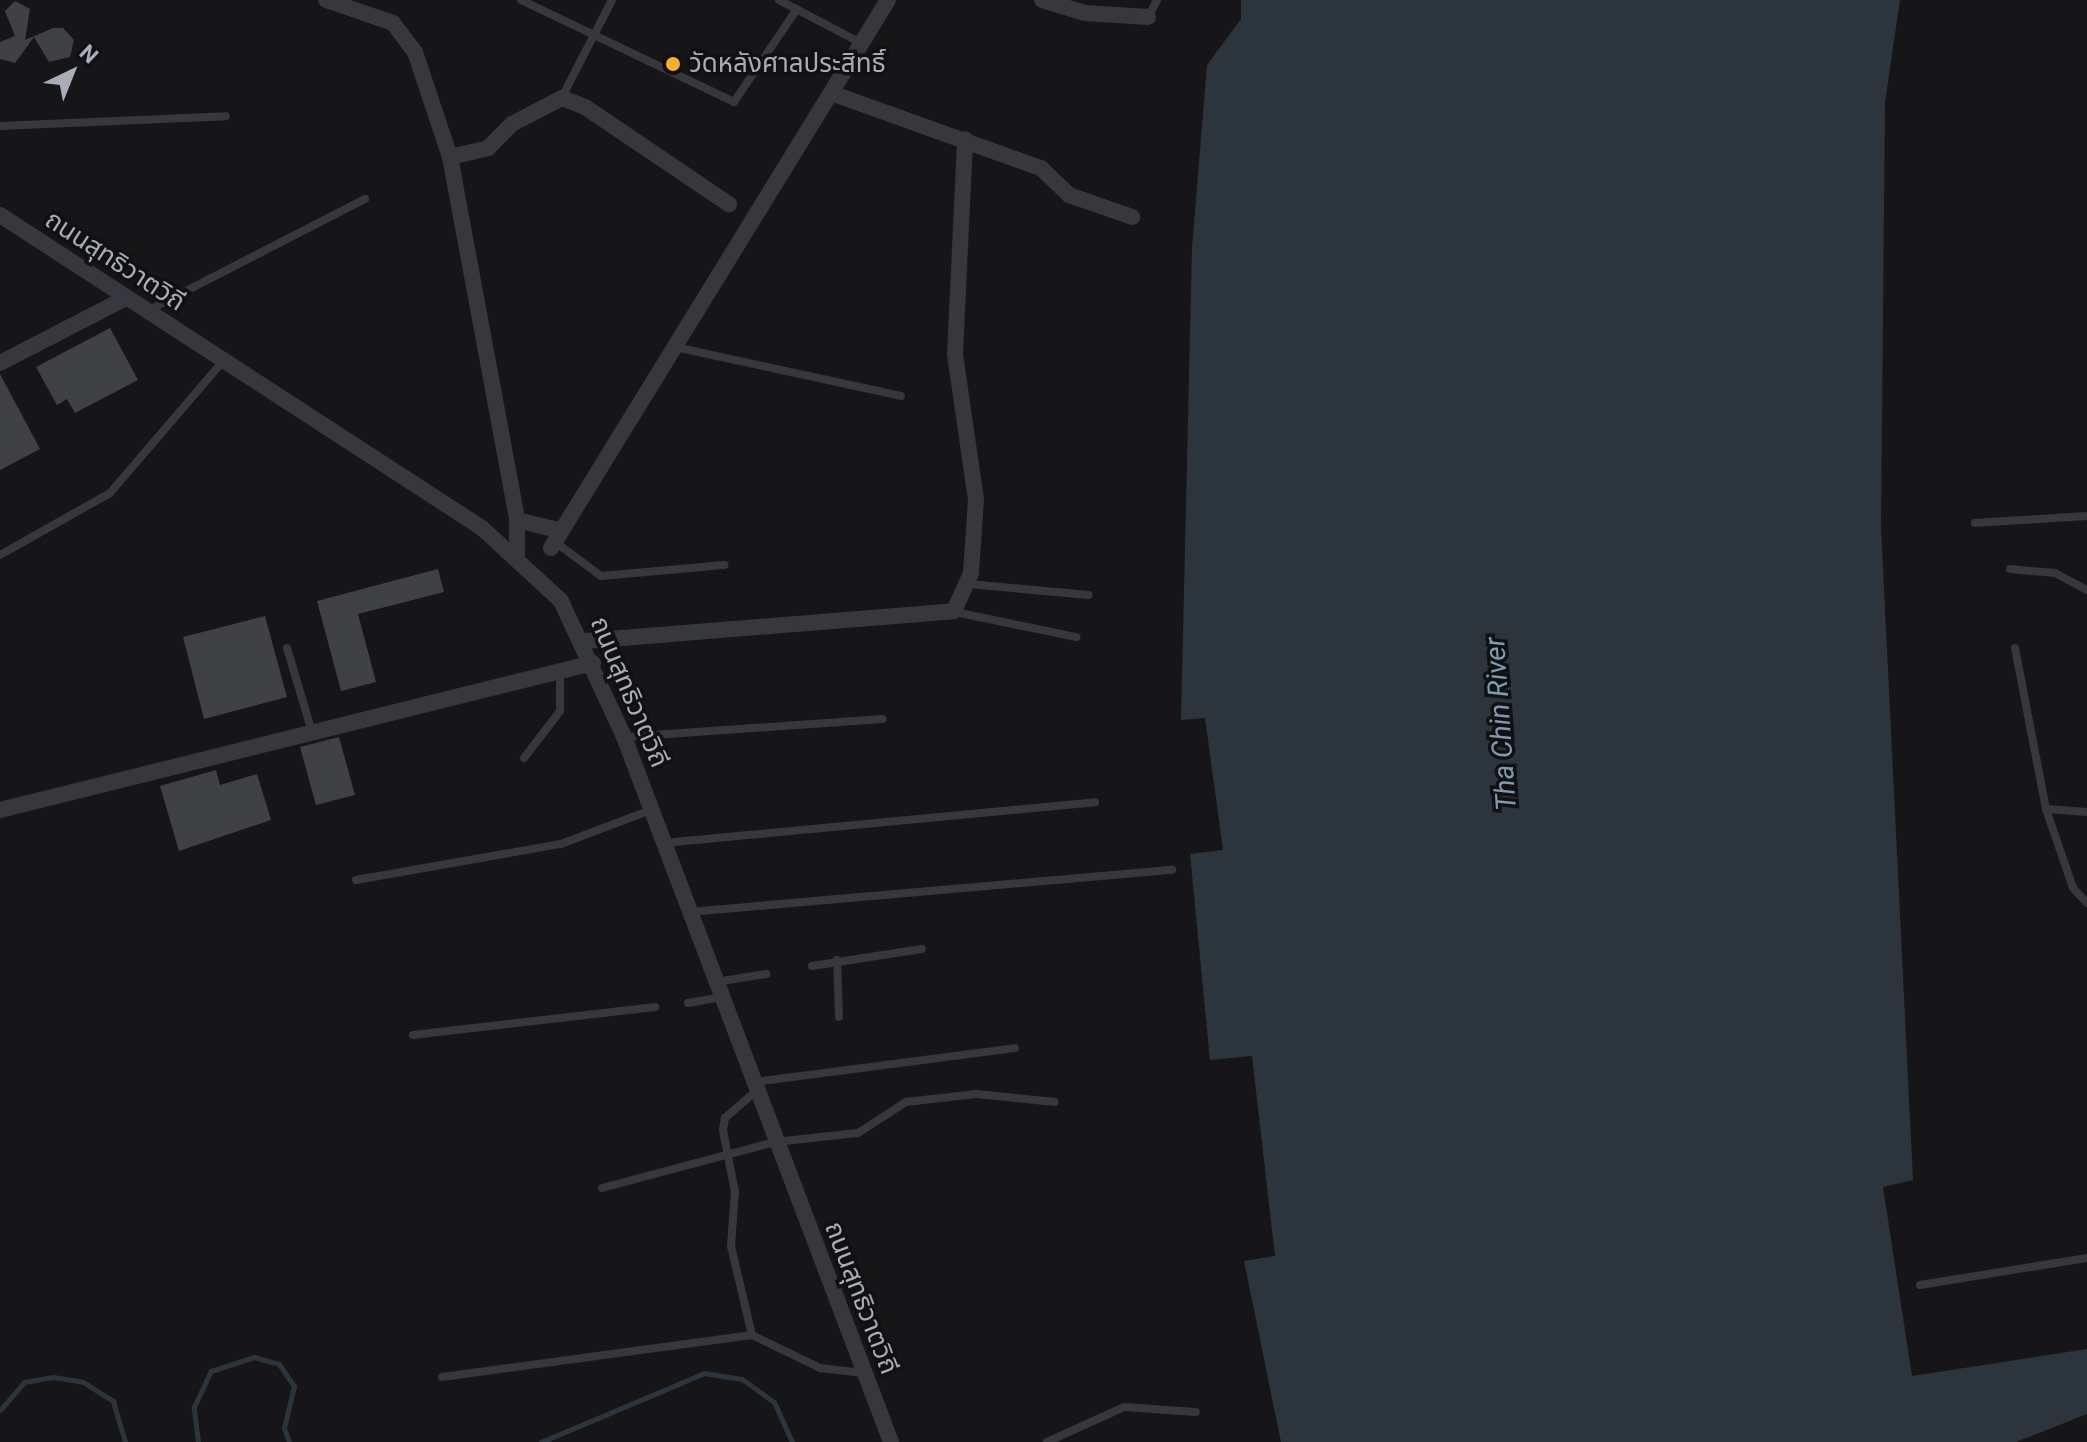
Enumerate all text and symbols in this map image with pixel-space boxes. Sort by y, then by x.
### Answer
north arrow [32,32,112,112]
text: N [75,40,103,69]
place label: วัดหลังศาลประสิทธิ์ [689,48,886,80]
marker: วัดหลังศาลประสิทธิ์ [664,55,682,73]
street label: ถนนสุทธิวาตวิถี [39,204,191,318]
street label: ถนนสุทธิวาตวิถี [583,612,675,772]
water label: Tha Chin River [1478,636,1524,812]
street label: ถนนสุทธิวาตวิถี [818,1217,904,1379]

